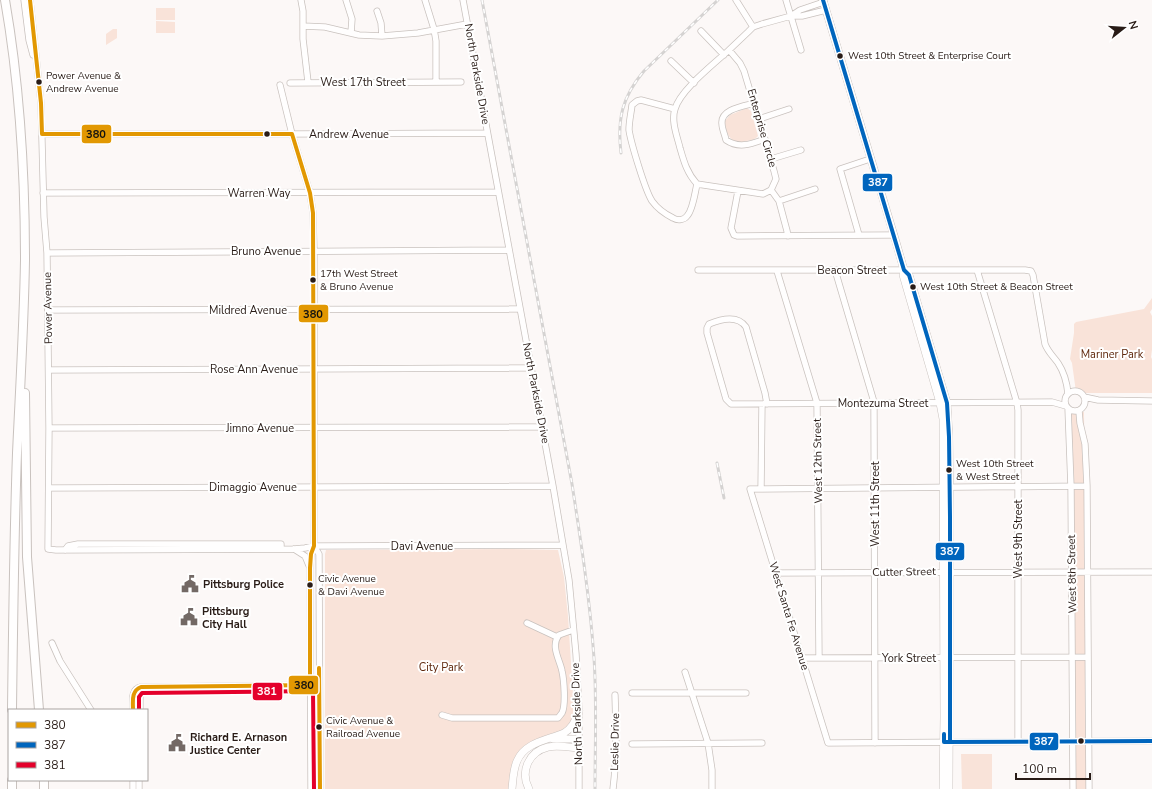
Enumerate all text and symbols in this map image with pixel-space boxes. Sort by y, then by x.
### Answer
north arrow [1104,8,1144,48]
text: N [1125,19,1141,31]
street label: North Parkside Drive [461,22,493,126]
place label: West 10th Street & Enterprise Court [848,49,1011,63]
marker: West 10th Street & Enterprise Court [835,51,845,61]
place label: Power Avenue & Andrew Avenue [46,69,121,96]
street label: West 17th Street [320,75,406,90]
marker: Power Avenue & Andrew Avenue [34,77,44,87]
street label: Enterprise Circle [744,87,780,169]
line badge: 380 [81,124,112,144]
text: 380 [86,127,106,142]
street label: Andrew Avenue [309,127,389,142]
unlabelled marker [262,129,272,139]
line badge: 387 [862,173,893,192]
text: 387 [868,175,888,190]
street label: Warren Way [228,186,291,201]
street label: Bruno Avenue [231,244,301,259]
street label: Beacon Street [817,263,887,278]
place label: 17th West Street & Bruno Avenue [320,267,398,294]
street label: Power Avenue [40,272,56,344]
marker: 17th West Street & Bruno Avenue [308,275,318,285]
place label: West 10th Street & Beacon Street [920,280,1073,294]
marker: West 10th Street & Beacon Street [908,282,918,292]
street label: Mildred Avenue [209,303,287,318]
line badge: 380 [298,304,329,323]
text: 380 [303,307,323,322]
street label: North Parkside Drive [519,341,553,445]
park label: Mariner Park [1081,347,1144,362]
street label: Rose Ann Avenue [210,362,298,377]
street label: Montezuma Street [838,396,929,411]
street label: West 12th Street [810,418,826,504]
street label: Jimno Avenue [225,421,294,436]
place label: West 10th Street & West Street [956,457,1034,484]
street label: West 11th Street [868,461,883,547]
marker: West 10th Street & West Street [944,465,954,475]
street label: Dimaggio Avenue [209,480,297,495]
street label: West 9th Street [1011,499,1026,578]
street label: West 8th Street [1064,534,1080,614]
street label: Davi Avenue [391,539,453,554]
line badge: 387 [935,542,965,561]
text: 387 [940,544,960,559]
street label: West Santa Fe Avenue [765,560,813,672]
street label: Cutter Street [872,564,936,580]
place label: Civic Avenue & Davi Avenue [318,572,384,599]
public building icon: Pittsburg Police [180,574,200,594]
place label: Pittsburg Police [203,577,284,592]
marker: Civic Avenue & Davi Avenue [305,580,315,590]
place label: Pittsburg City Hall [202,604,249,632]
public building icon: Pittsburg City Hall [179,607,199,627]
street label: York Street [881,651,936,666]
park label: City Park [419,660,464,675]
street label: North Parkside Drive [568,662,586,765]
line badge: 380 [288,675,319,695]
text: 380 [294,678,314,693]
line badge: 381 [252,682,283,701]
text: 381 [257,684,277,699]
legend [8,709,148,781]
street label: Leslie Drive [607,713,623,771]
place label: Civic Avenue & Railroad Avenue [326,714,400,741]
text: 380 [44,717,66,733]
marker: Civic Avenue & Railroad Avenue [314,722,324,732]
place label: Richard E. Arnason Justice Center [189,730,287,758]
line badge: 387 [1029,732,1059,751]
public building icon: Richard E. Arnason Justice Center [167,733,187,753]
text: 387 [1034,734,1054,749]
unlabelled marker [1076,736,1086,746]
text: 387 [44,737,66,753]
scale bar [1016,755,1090,781]
text: 381 [44,757,66,773]
text: 100 m [1022,761,1057,777]

